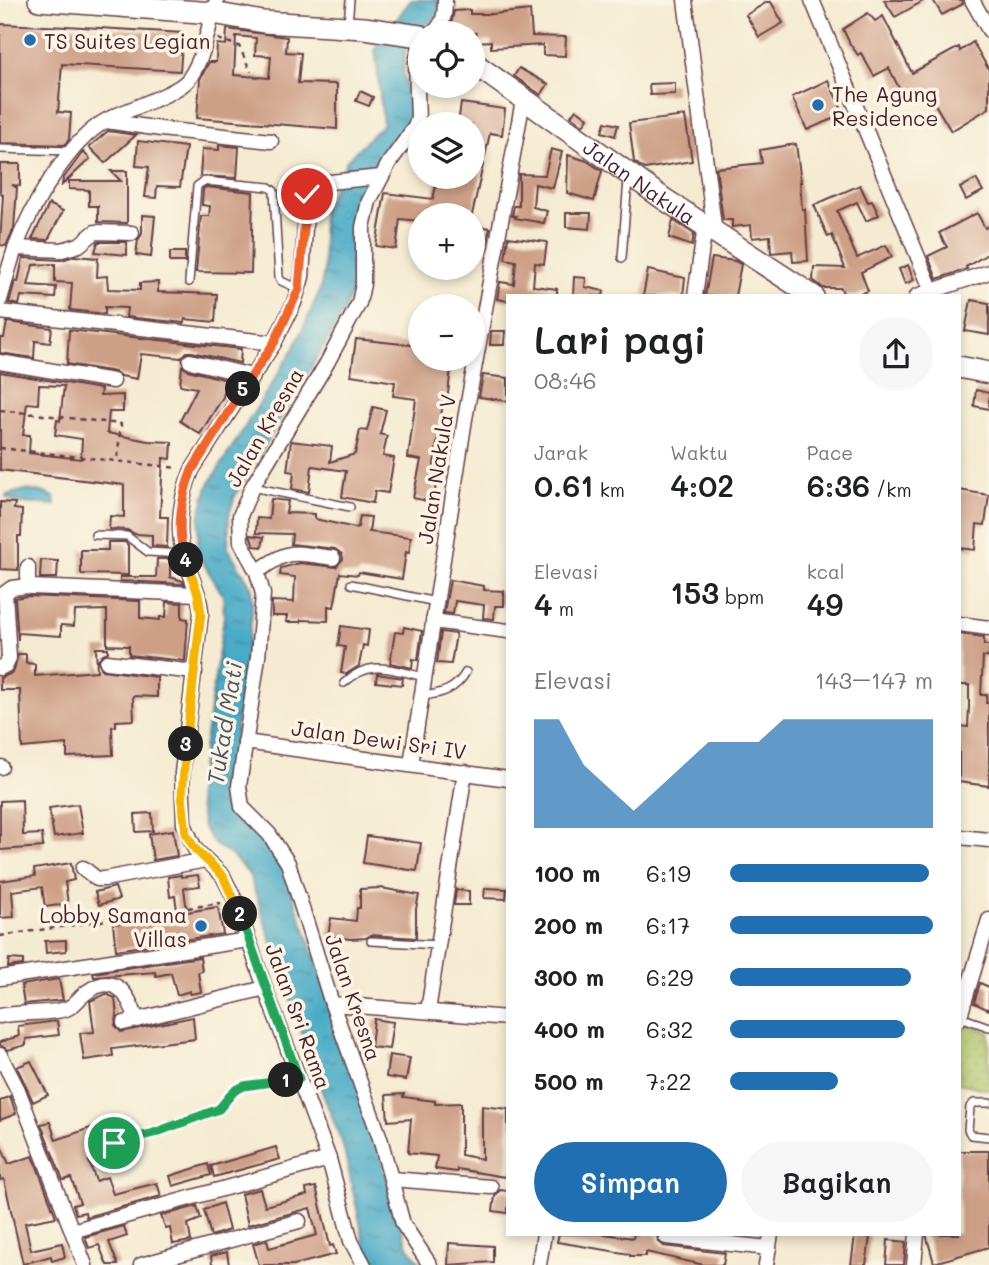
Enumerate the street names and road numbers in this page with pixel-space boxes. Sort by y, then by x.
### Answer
street label: Jalan Nakula [579,133,701,230]
street label: Jalan Kresna [219,363,309,491]
street label: Jalan Nakula V [411,392,461,546]
street label: Jalan Dewi Sri IV [290,713,468,765]
street label: Jalan Kresna [320,930,388,1064]
street label: Jalan Sri Rama [260,939,338,1093]

